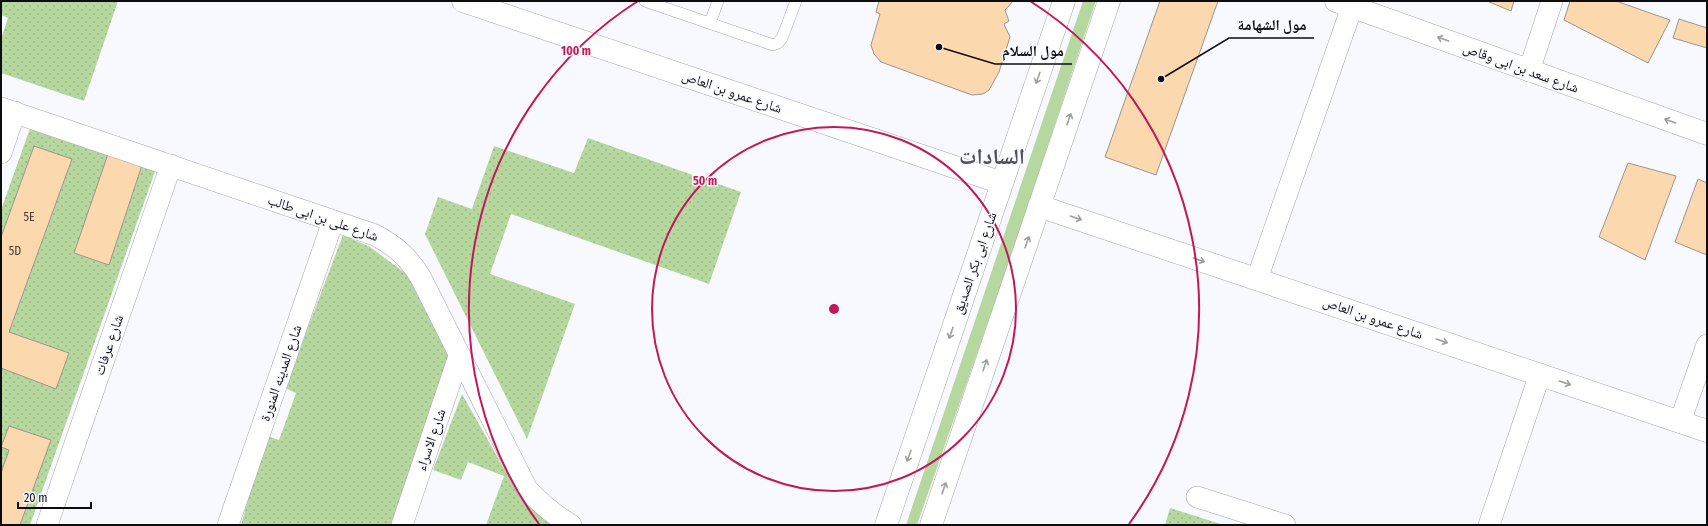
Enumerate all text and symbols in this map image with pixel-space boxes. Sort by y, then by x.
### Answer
callout: مول الشهامة [1229,11,1314,38]
text: مول الشهامة [1237,16,1307,34]
one-way arrow [1437,35,1449,43]
callout: مول السلام [995,37,1072,64]
street label: شارع سعد بن ابى وقاص [1461,39,1581,98]
text: مول السلام [1002,42,1064,61]
text: 100 m [561,44,591,58]
street label: شارع عمرو بن العاص [679,67,784,118]
one-way arrow [1034,71,1042,83]
one-way arrow [1065,113,1073,125]
one-way arrow [1664,117,1677,124]
district label: السادات [959,143,1025,170]
text: 50 m [693,174,717,188]
street label: شارع على بن ابى طالب [265,191,381,246]
house number: 5E [23,210,35,224]
street label: شارع ابى بكر الصديق [950,210,1001,317]
one-way arrow [1070,215,1082,223]
one-way arrow [1024,235,1031,248]
house number: 5D [9,244,21,258]
one-way arrow [1192,257,1205,264]
street label: شارع عمرو بن العاص [1320,293,1425,344]
centre of rings [827,302,841,316]
street label: شارع عرفات [91,313,128,378]
street label: شارع المدينه المنورة [257,322,306,424]
one-way arrow [947,327,954,340]
one-way arrow [1435,338,1447,346]
one-way arrow [982,359,990,371]
one-way arrow [1558,380,1571,387]
street label: شارع الاسراء [412,407,451,474]
one-way arrow [905,450,912,463]
one-way arrow [941,482,948,495]
scale bar [18,484,91,510]
text: 20 m [24,491,48,505]

